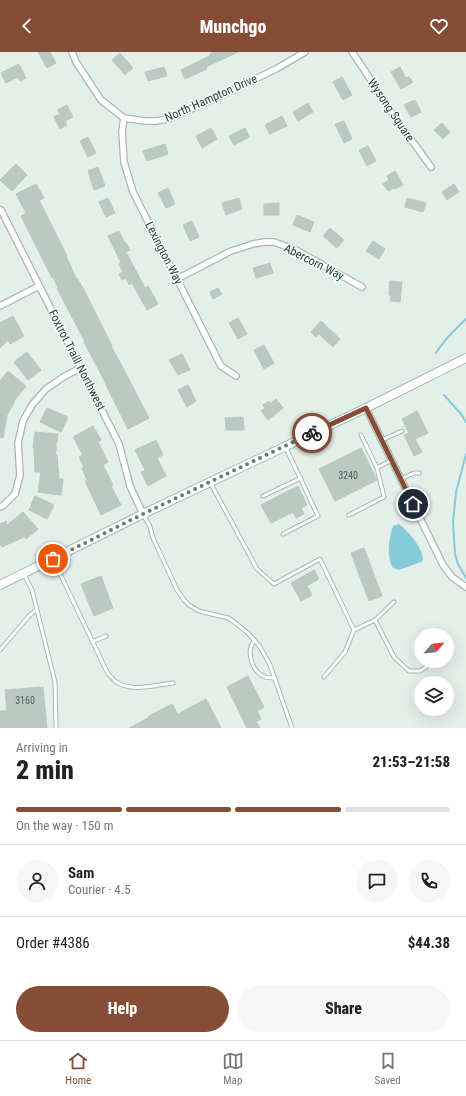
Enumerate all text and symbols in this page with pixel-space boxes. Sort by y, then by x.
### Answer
icon: back [16,15,38,37]
icon: heart [428,15,450,37]
text: Munchgo [200,16,266,37]
street label: North Hampton Drive [163,71,260,125]
street label: Wysong Square [365,76,417,145]
street label: Lexington Way [142,219,186,287]
street label: Abercorn Way [282,241,346,283]
street label: Foxtrot Traill Northwest [46,307,109,413]
courier [292,413,332,453]
icon: bike [301,422,323,444]
house number: 3240 [338,470,358,481]
pin [396,487,430,521]
icon: home [402,493,424,515]
pin [36,542,70,576]
icon: bag [42,548,64,570]
north arrow [414,628,454,668]
map controls [414,628,454,716]
button: layers [414,676,454,716]
house number: 3160 [15,695,35,706]
text: Arriving in [16,740,68,755]
text: 21:53–21:58 [372,753,450,771]
text: 2 min [16,755,74,785]
text: On the way · 150 m [16,818,113,833]
button: person [16,860,58,902]
button: chat [356,860,398,902]
button: phone [408,860,450,902]
text: Sam [68,864,94,882]
text: Courier · 4.5 [68,882,131,897]
text: Order #4386 [16,934,90,952]
text: $44.38 [408,934,450,952]
button: Help [16,986,229,1032]
button: Share [237,986,450,1032]
tab: Home [65,1050,91,1087]
tab: Map [222,1050,244,1087]
tab: Saved [375,1050,401,1087]

